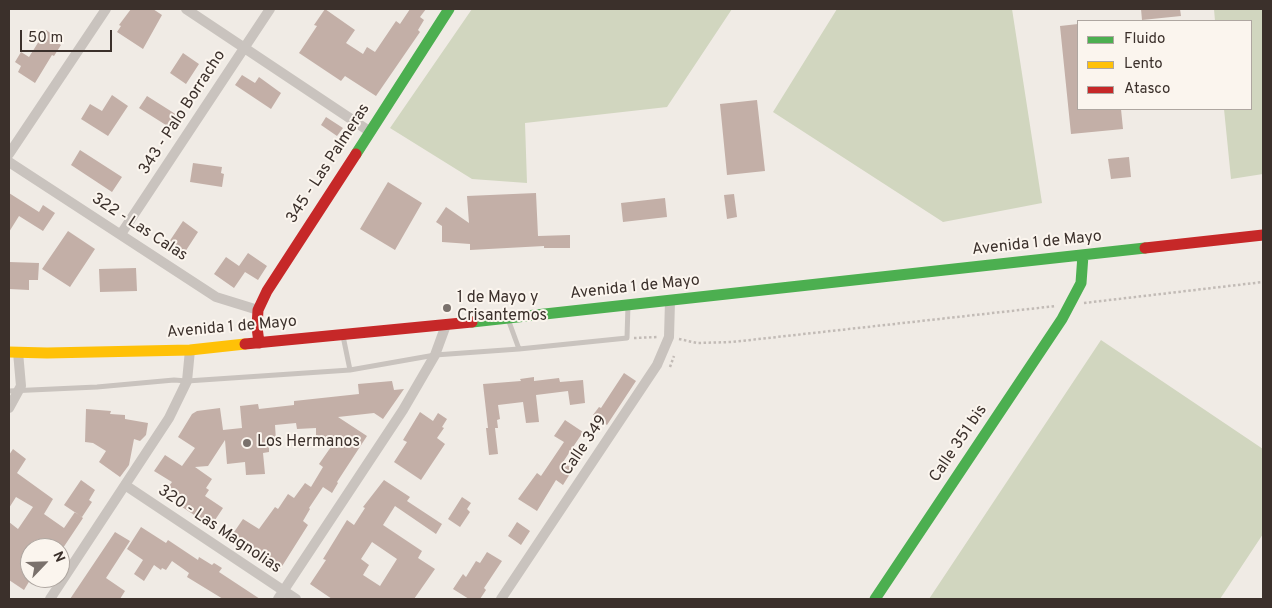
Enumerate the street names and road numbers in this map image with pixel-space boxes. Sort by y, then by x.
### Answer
street label: 343 - Palo Borracho [136,47,230,179]
street label: 345 - Las Palmeras [283,101,375,227]
street label: 322 - Las Calas [88,190,190,266]
street label: Avenida 1 de Mayo [971,228,1103,260]
street label: Avenida 1 de Mayo [569,272,701,304]
street label: Avenida 1 de Mayo [166,313,298,343]
street label: Calle 351 bis [926,402,992,486]
street label: Calle 349 [558,412,612,480]
street label: 320 - Las Magnolias [154,482,284,578]

